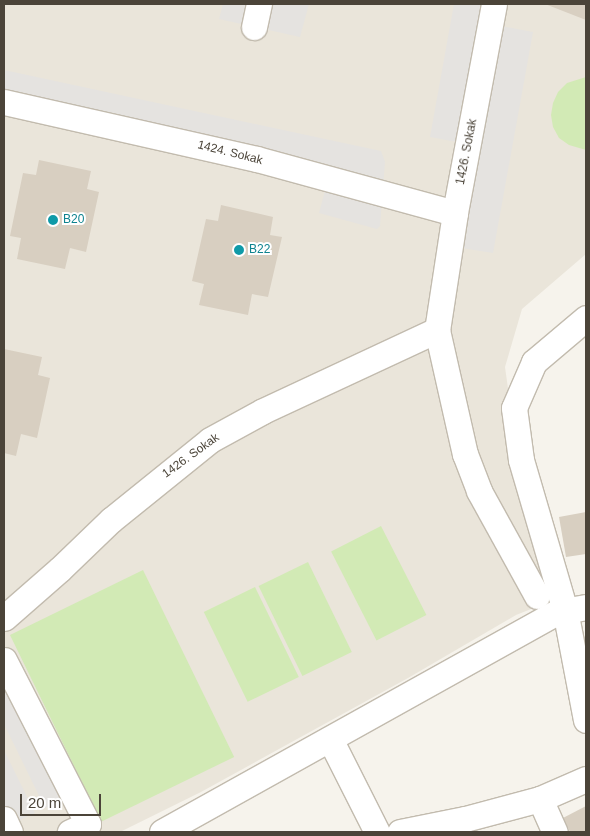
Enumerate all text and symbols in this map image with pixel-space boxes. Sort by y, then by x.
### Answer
street label: 1426. Sokak [454,118,480,186]
street label: 1424. Sokak [196,138,264,168]
place label: B20 [63,213,84,227]
marker: B20 [47,214,59,226]
place label: B22 [249,243,270,257]
marker: B22 [233,244,245,256]
street label: 1426. Sokak [160,431,222,481]
scale bar [22,784,104,816]
text: 20 m [28,794,61,811]

